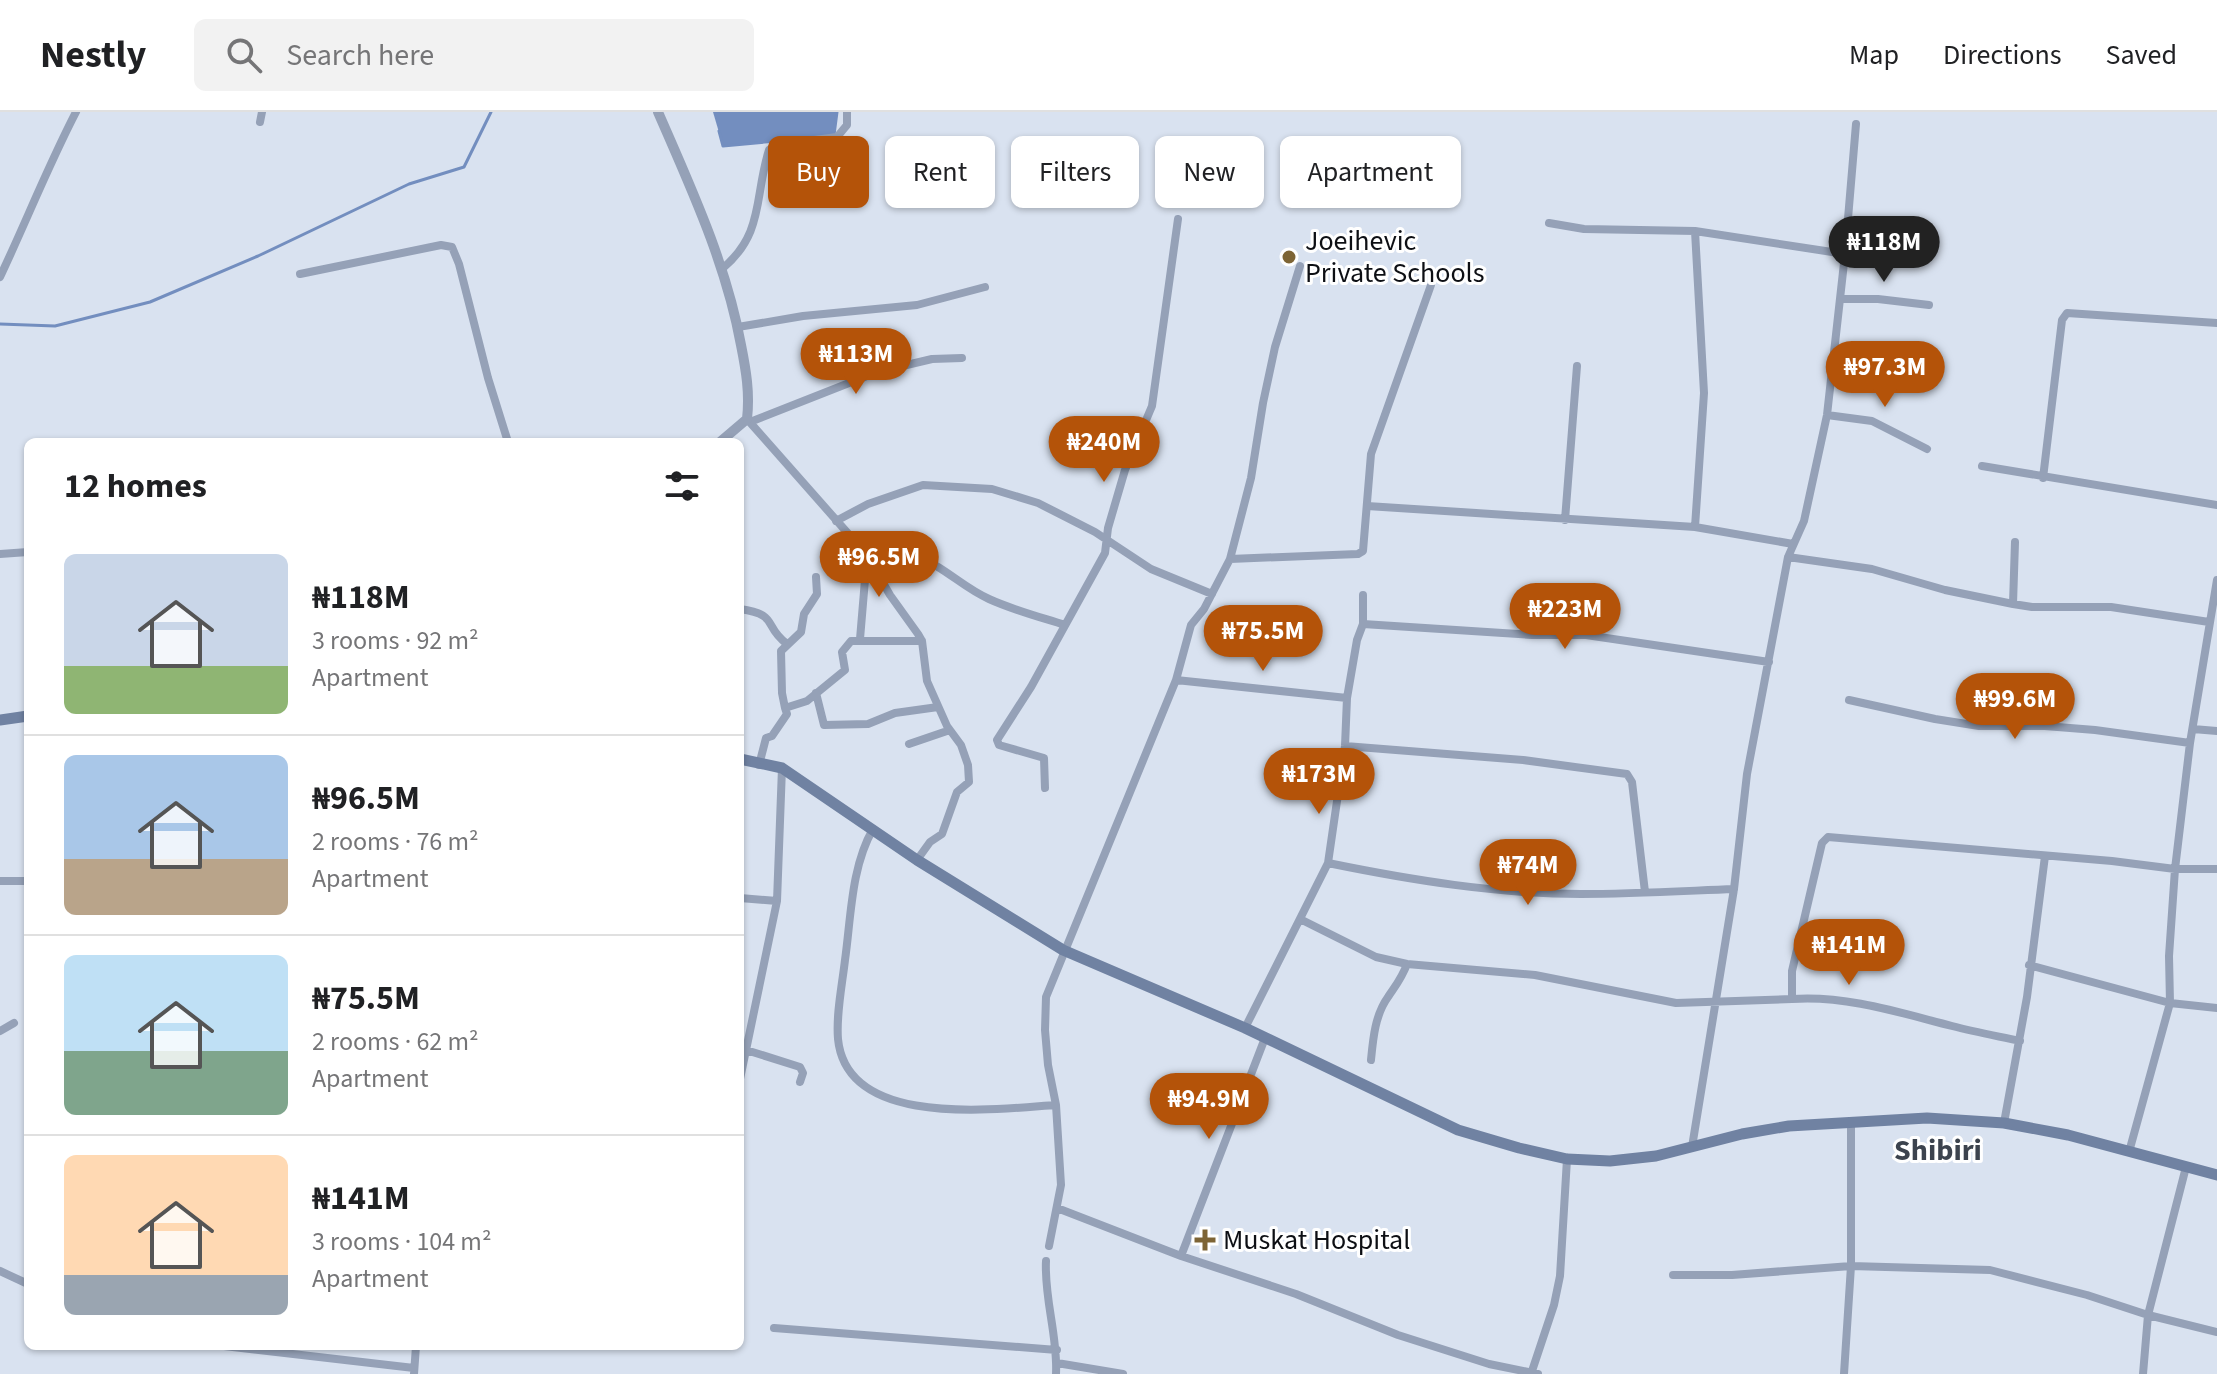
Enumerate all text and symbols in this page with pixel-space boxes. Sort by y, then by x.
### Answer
search box [194,19,754,91]
text: Nestly [40,28,146,82]
icon: search [222,33,266,77]
text: Search here [286,34,434,77]
text: Map [1849,35,1899,75]
text: Directions [1943,35,2062,75]
text: Saved [2106,35,2177,75]
chip: Buy [768,136,869,208]
chip: Rent [885,136,995,208]
chip: Filters [1011,136,1139,208]
chip: New [1155,136,1264,208]
chip: Apartment [1280,136,1461,208]
pin: ₦118M [1828,216,1940,284]
place label: Joeihevic Private Schools [1305,221,1484,293]
text: ₦118M [1847,223,1921,260]
marker: Joeihevic Private Schools [1280,248,1298,266]
pin: ₦113M [800,328,912,396]
text: ₦113M [819,335,893,372]
pin: ₦97.3M [1820,341,1950,409]
text: ₦97.3M [1844,348,1926,385]
pin: ₦240M [1048,416,1160,484]
text: ₦240M [1067,423,1141,460]
text: 12 homes [64,462,207,511]
icon: filters [660,464,704,508]
pin: ₦96.5M [814,531,944,599]
text: ₦96.5M [838,538,920,575]
text: ₦118M [312,573,410,622]
pin: ₦223M [1509,583,1621,651]
icon: home [128,586,224,682]
text: ₦223M [1528,590,1602,627]
pin: ₦75.5M [1198,605,1328,673]
text: ₦75.5M [1222,612,1304,649]
text: 3 rooms · 92 m² [312,622,479,659]
text: Apartment [312,659,429,696]
pin: ₦99.6M [1950,673,2080,741]
text: ₦99.6M [1974,680,2056,717]
pin: ₦173M [1263,748,1375,816]
text: ₦173M [1282,755,1356,792]
text: ₦96.5M [312,774,420,823]
icon: home [128,787,224,883]
text: 2 rooms · 76 m² [312,823,479,860]
pin: ₦74M [1481,839,1575,907]
text: ₦74M [1498,846,1559,883]
text: Apartment [312,860,429,897]
pin: ₦141M [1793,919,1905,987]
text: ₦141M [1812,926,1886,963]
text: ₦75.5M [312,974,420,1023]
icon: home [128,987,224,1083]
text: 2 rooms · 62 m² [312,1023,479,1060]
text: Apartment [312,1060,429,1097]
pin: ₦94.9M [1144,1073,1274,1141]
text: ₦94.9M [1168,1080,1250,1117]
district label: Shibiri [1894,1129,1982,1172]
text: ₦141M [312,1174,410,1223]
icon: home [128,1187,224,1283]
place label: Muskat Hospital [1223,1220,1410,1260]
text: 3 rooms · 104 m² [312,1223,491,1260]
marker: Muskat Hospital [1194,1229,1216,1251]
text: Apartment [312,1260,429,1297]

